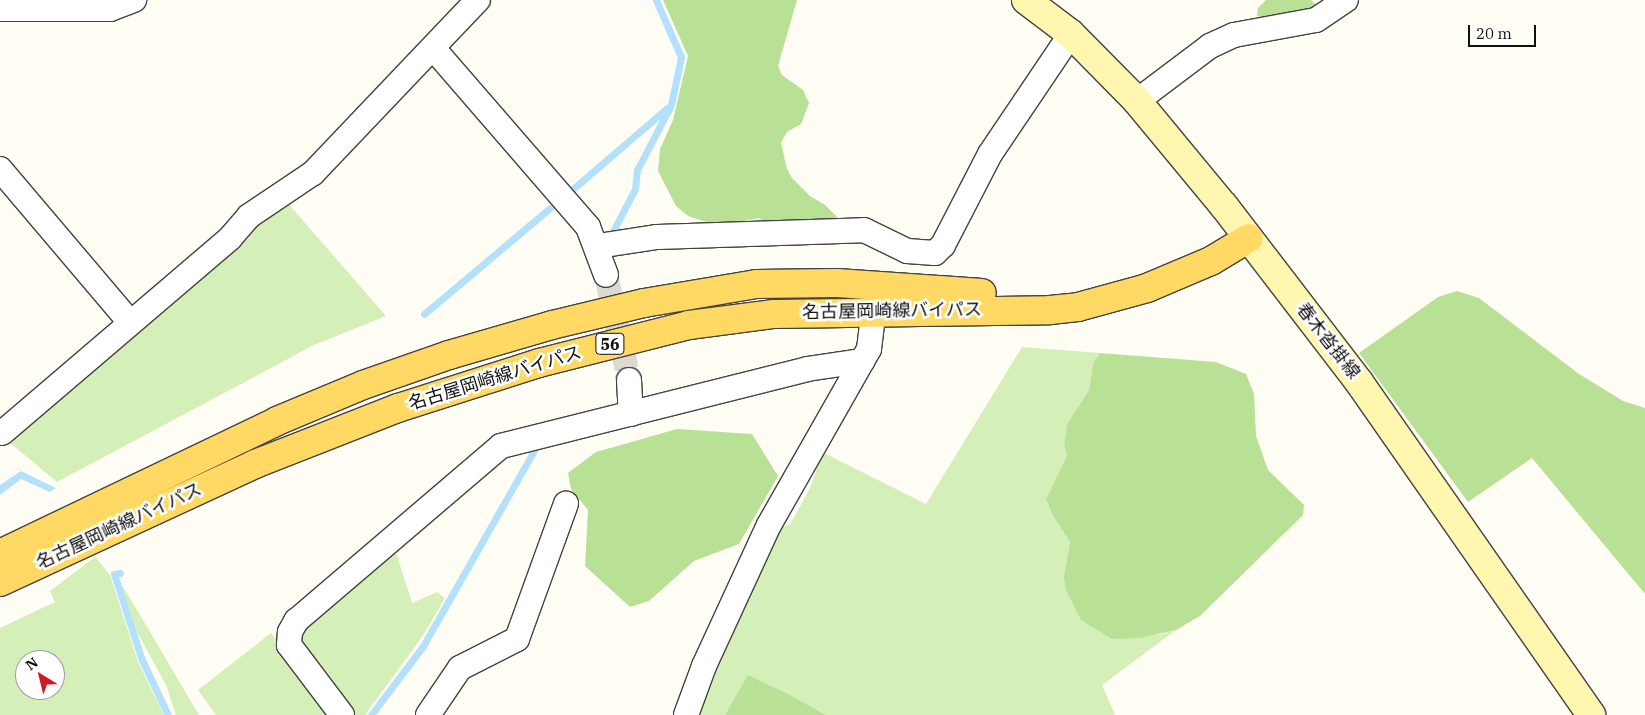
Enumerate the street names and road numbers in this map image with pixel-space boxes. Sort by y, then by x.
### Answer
street label: 名古屋岡崎線バイパス [802,299,982,323]
street label: 春木沓掛線 [1292,299,1364,383]
road number: 56 [595,330,625,358]
street label: 名古屋岡崎線バイパス [406,341,584,415]
street label: 名古屋岡崎線バイパス [33,478,205,574]

